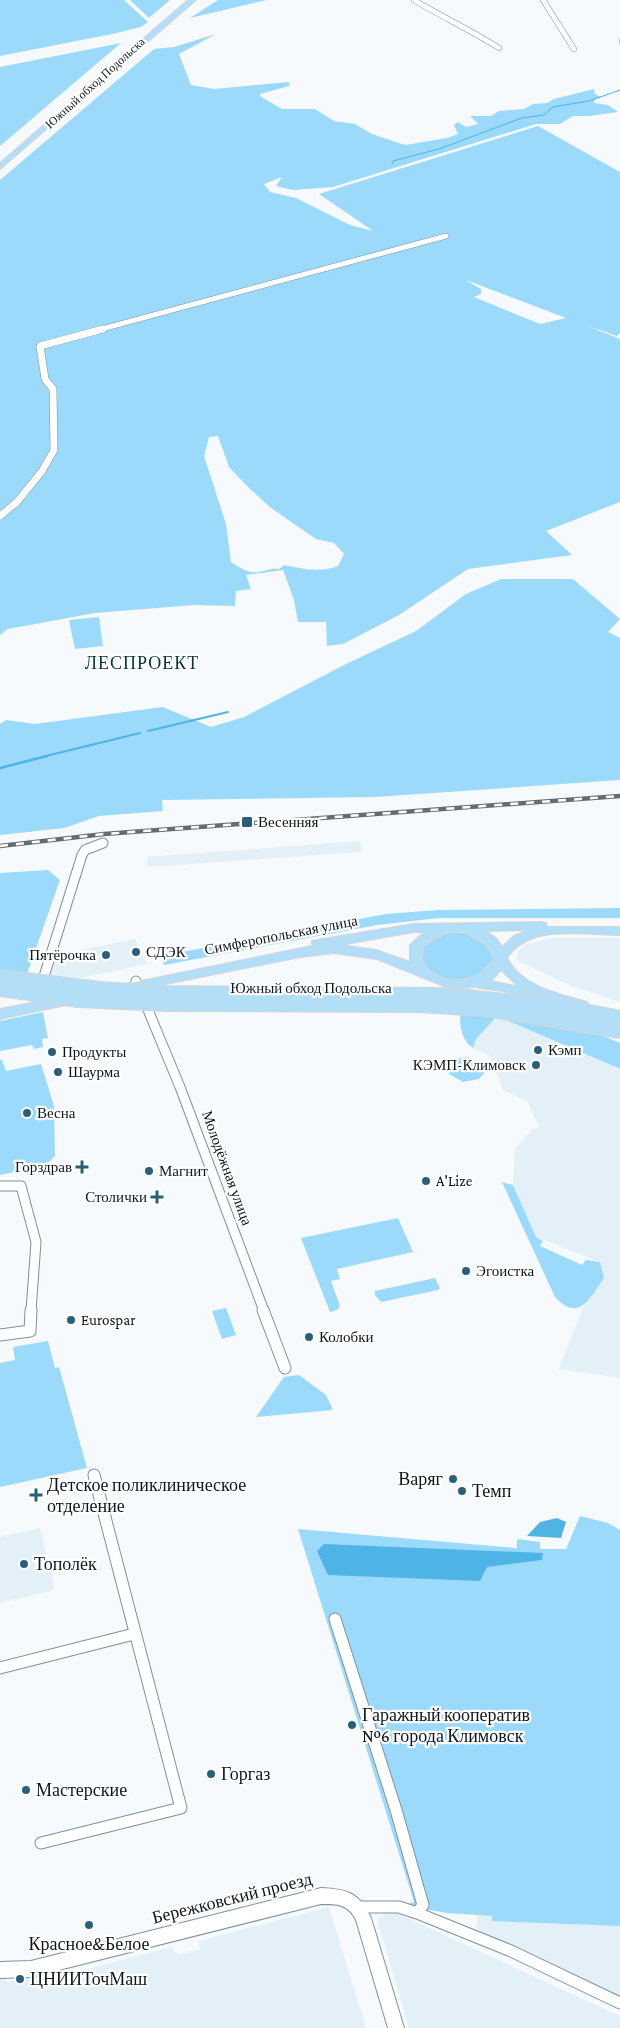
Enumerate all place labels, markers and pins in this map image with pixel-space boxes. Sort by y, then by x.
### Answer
place label: Весенняя [258,814,318,830]
marker: Весенняя [240,815,254,829]
place label: СДЭК [146,944,187,960]
marker: СДЭК [130,946,142,958]
place label: Пятёрочка [29,947,96,963]
marker: Пятёрочка [100,949,112,961]
place label: Кэмп [548,1042,582,1058]
place label: Продукты [62,1044,126,1060]
marker: Кэмп [532,1044,544,1056]
marker: Продукты [46,1046,58,1058]
place label: КЭМП-Климовск [413,1057,527,1073]
marker: КЭМП-Климовск [530,1059,542,1071]
place label: Шаурма [68,1064,120,1080]
marker: Шаурма [52,1066,64,1078]
place label: Весна [37,1105,76,1121]
marker: Весна [21,1107,33,1119]
place label: Горздрав [15,1159,72,1175]
marker: Горздрав [76,1161,88,1173]
place label: Магнит [159,1163,208,1179]
marker: Магнит [143,1165,155,1177]
place label: A'Lize [436,1173,473,1189]
marker: A'Lize [420,1175,432,1187]
place label: Столички [85,1189,147,1205]
marker: Столички [151,1191,163,1203]
place label: Эгоистка [476,1263,534,1279]
marker: Эгоистка [460,1265,472,1277]
place label: Eurospar [81,1312,136,1329]
marker: Eurospar [65,1314,77,1326]
place label: Колобки [319,1329,374,1345]
marker: Колобки [303,1331,315,1343]
place label: Варяг [398,1469,443,1489]
marker: Варяг [447,1473,459,1485]
place label: Детское поликлиническое отделение [47,1475,246,1516]
place label: Темп [472,1481,512,1501]
marker: Темп [456,1485,468,1497]
marker: Детское поликлиническое отделение [29,1488,43,1502]
place label: Тополёк [34,1554,97,1574]
marker: Тополёк [18,1558,30,1570]
place label: Гаражный кооператив №6 города Климовск [362,1705,530,1746]
marker: Гаражный кооператив №6 города Климовск [346,1719,358,1731]
place label: Горгаз [221,1764,270,1784]
marker: Горгаз [205,1768,217,1780]
place label: Мастерские [36,1780,127,1800]
marker: Мастерские [20,1784,32,1796]
marker: Красное&Белое [83,1919,95,1931]
place label: Красное&Белое [29,1934,149,1954]
place label: ЦНИИТочМаш [30,1969,147,1989]
marker: ЦНИИТочМаш [14,1973,26,1985]

